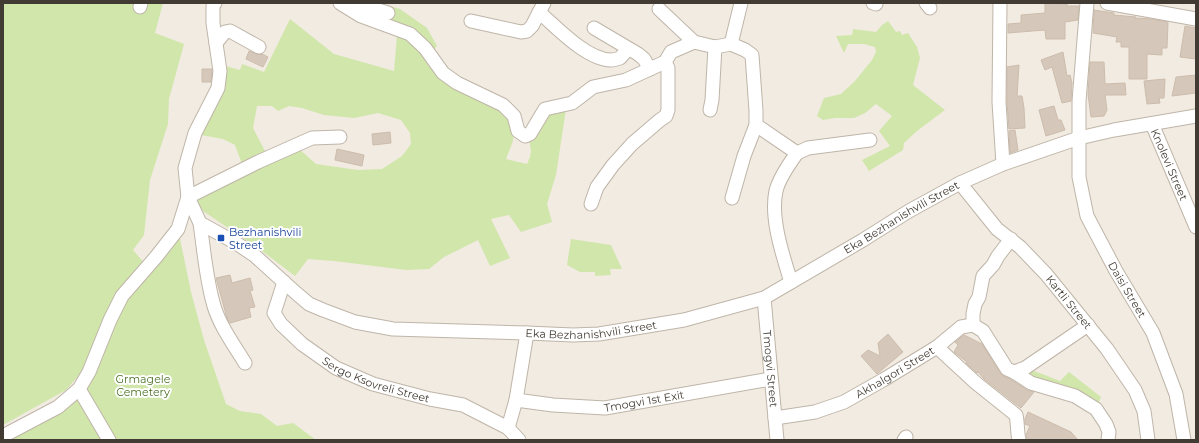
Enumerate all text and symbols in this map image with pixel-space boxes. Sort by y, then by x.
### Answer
street label: Knolevi Street [1148,126,1191,203]
street label: Eka Bezhanishvili Street [841,178,962,257]
place label: Bezhanishvili Street [229,225,301,252]
marker: Bezhanishvili Street [216,233,226,243]
street label: Daisi Street [1105,259,1150,321]
street label: Kartli Street [1043,272,1095,332]
street label: Eka Bezhanishvili Street [525,318,658,342]
street label: Tmogvi Street [760,330,781,408]
street label: Akhalgori Street [853,343,937,401]
street label: Sergo Ksovreli Street [320,354,432,406]
park label: Grmagele Cemetery [116,372,171,399]
street label: Tmogvi 1st Exit [603,387,686,415]

